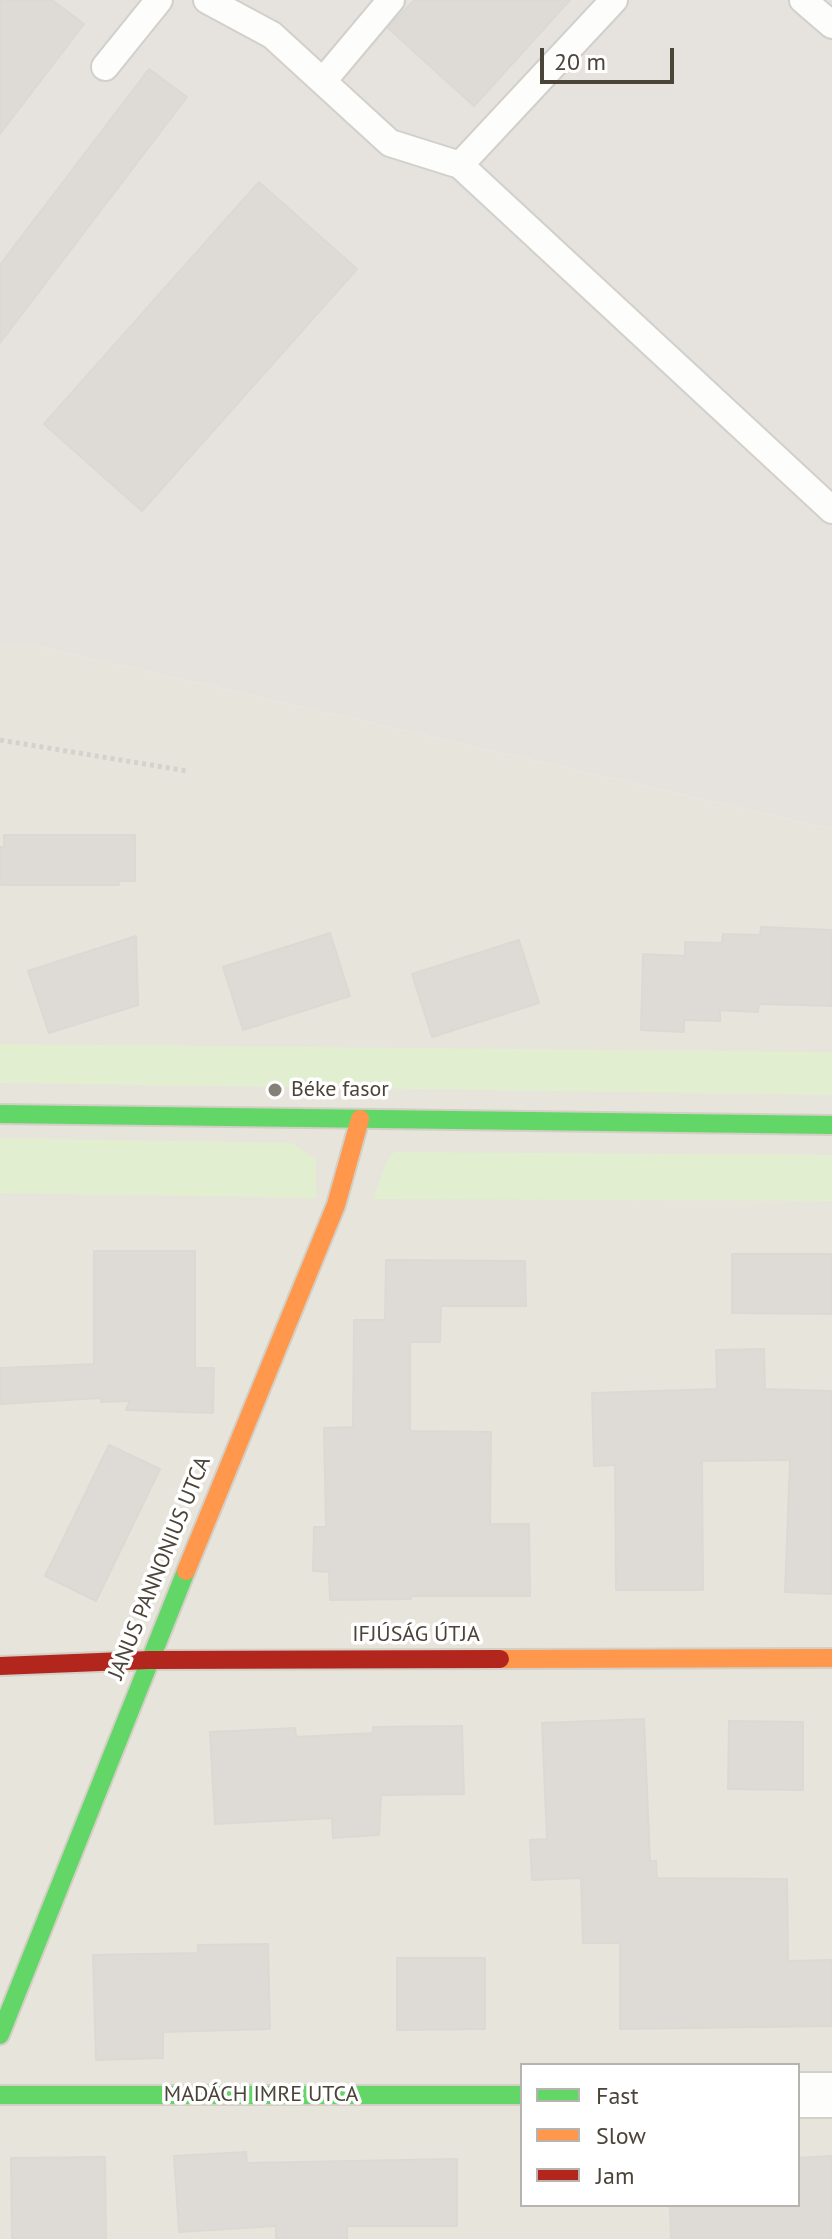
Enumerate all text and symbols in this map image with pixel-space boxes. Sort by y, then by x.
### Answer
scale bar [544,32,678,82]
text: 20 m [554,46,606,77]
place label: Béke fasor [291,1077,389,1103]
marker: Béke fasor [266,1081,284,1099]
street label: JANUS PANNONIUS UTCA [103,1453,217,1683]
street label: IFJÚSÁG ÚTJA [352,1622,480,1648]
legend [520,2063,800,2207]
text: Fast [596,2080,639,2111]
street label: MADÁCH IMRE UTCA [164,2082,358,2108]
text: Slow [596,2120,646,2151]
text: Jam [596,2160,634,2191]

